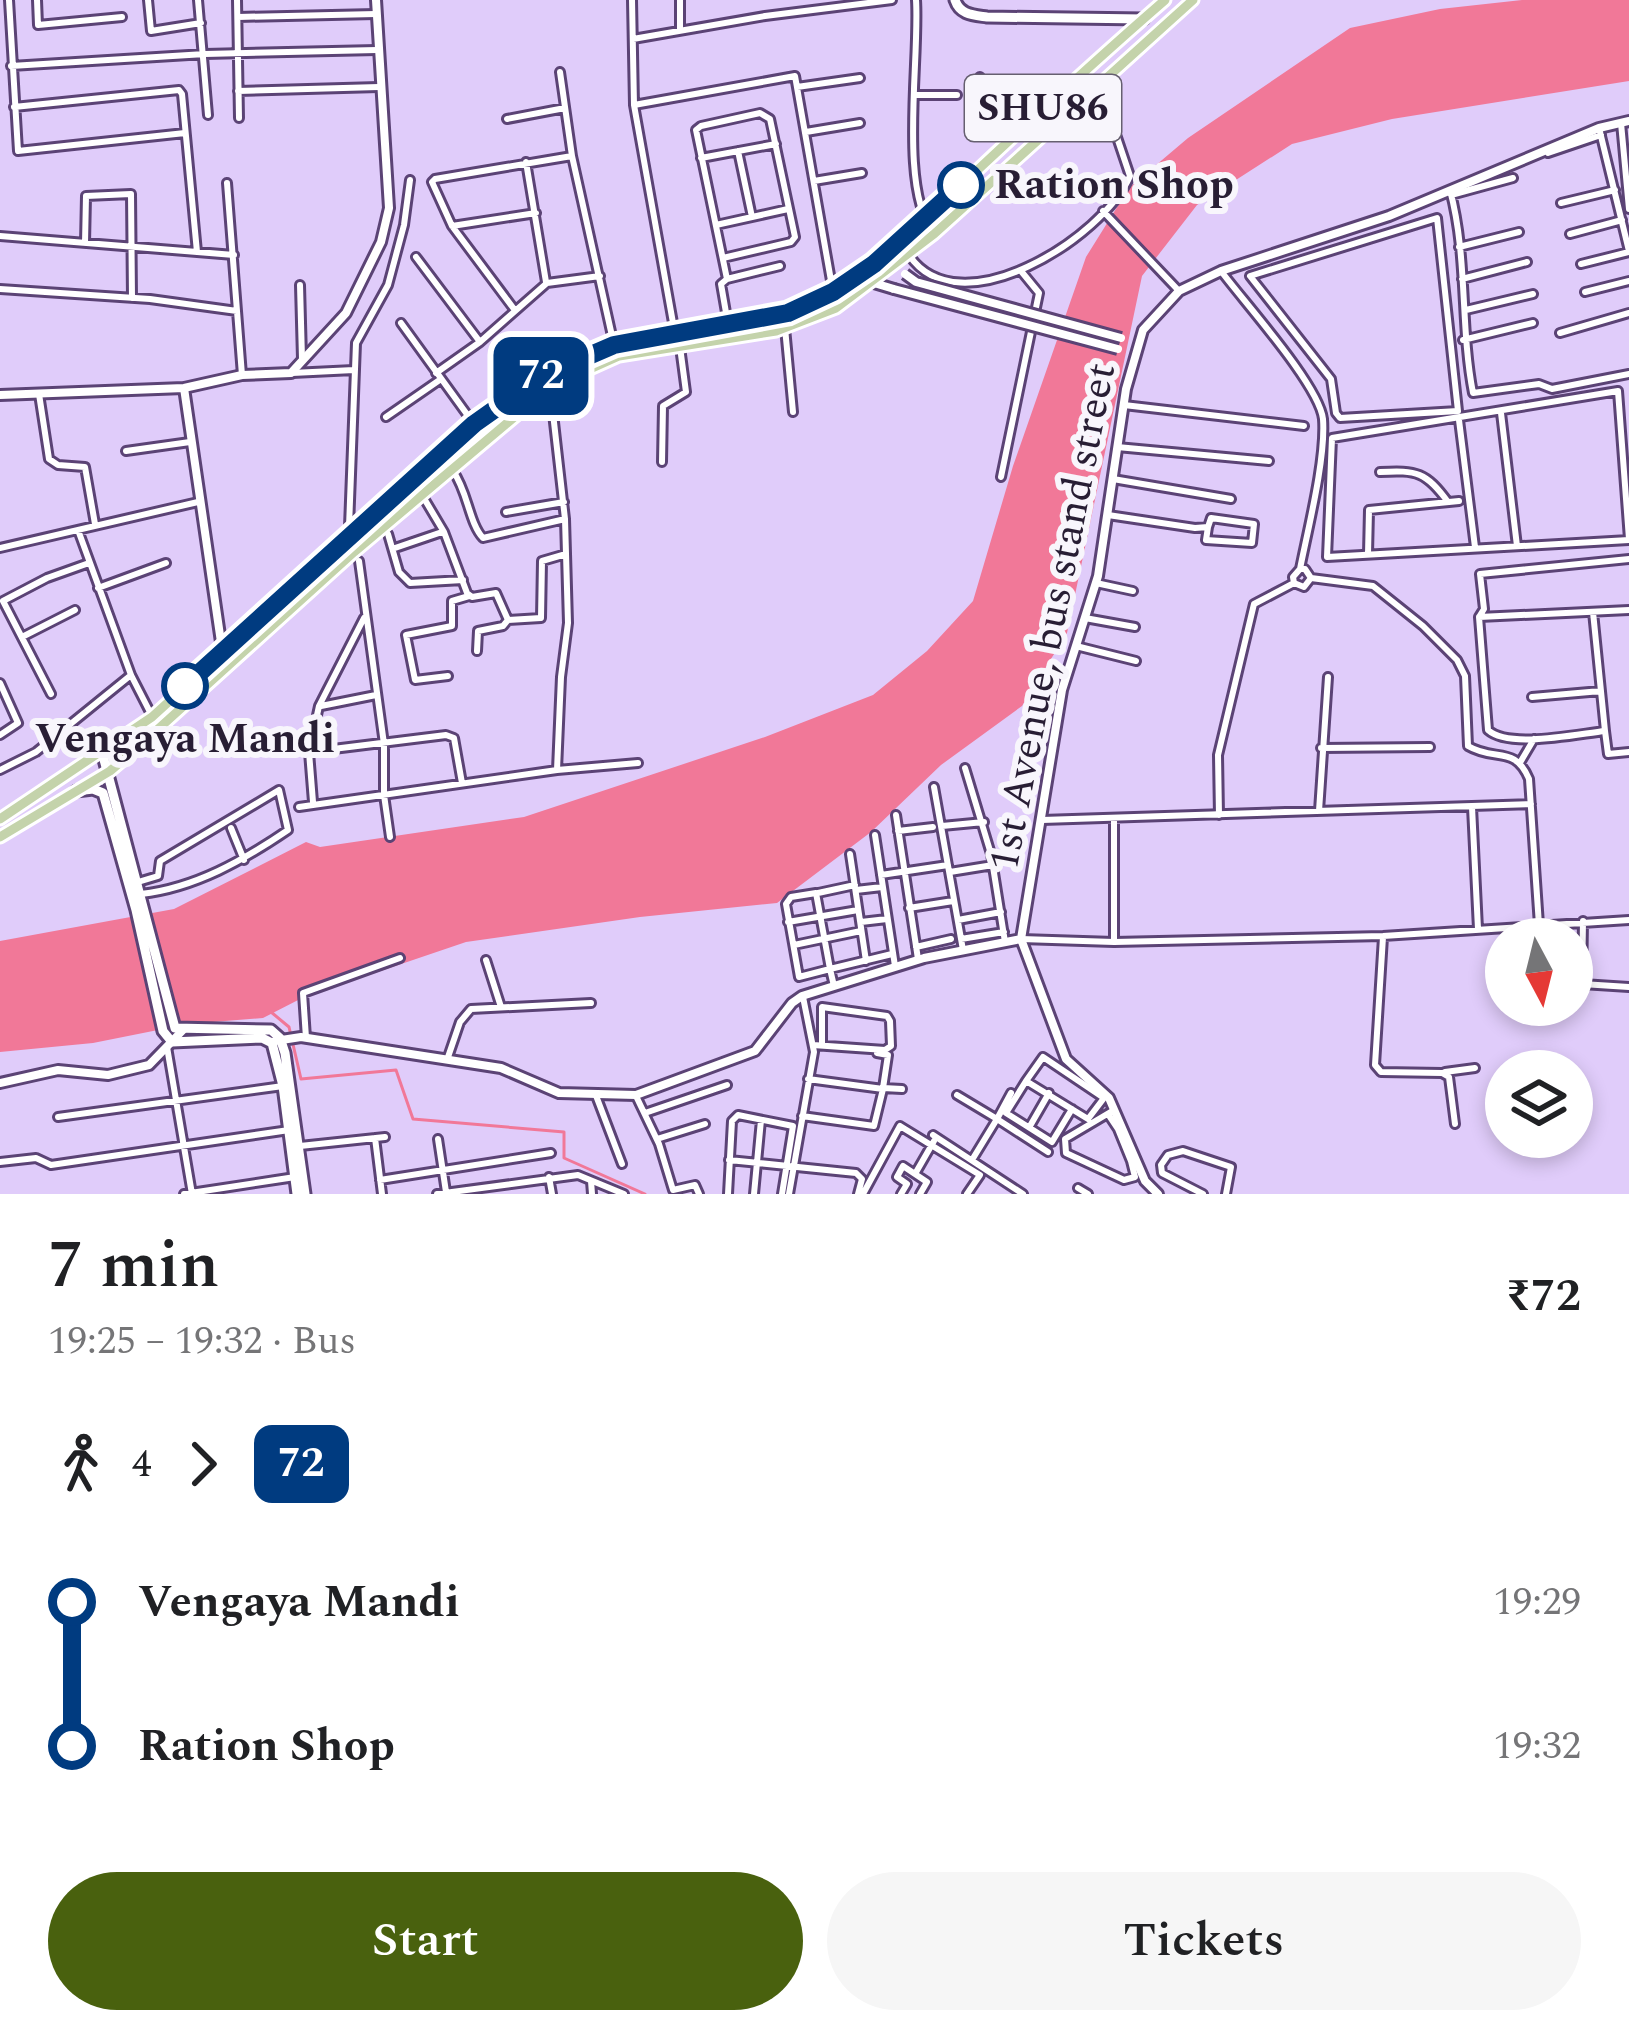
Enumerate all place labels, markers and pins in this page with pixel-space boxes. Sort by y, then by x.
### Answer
place label: Ration Shop [994,154,1234,217]
marker: Ration Shop [939,163,983,207]
marker: Vengaya Mandi [163,664,207,708]
place label: Vengaya Mandi [35,708,335,771]

